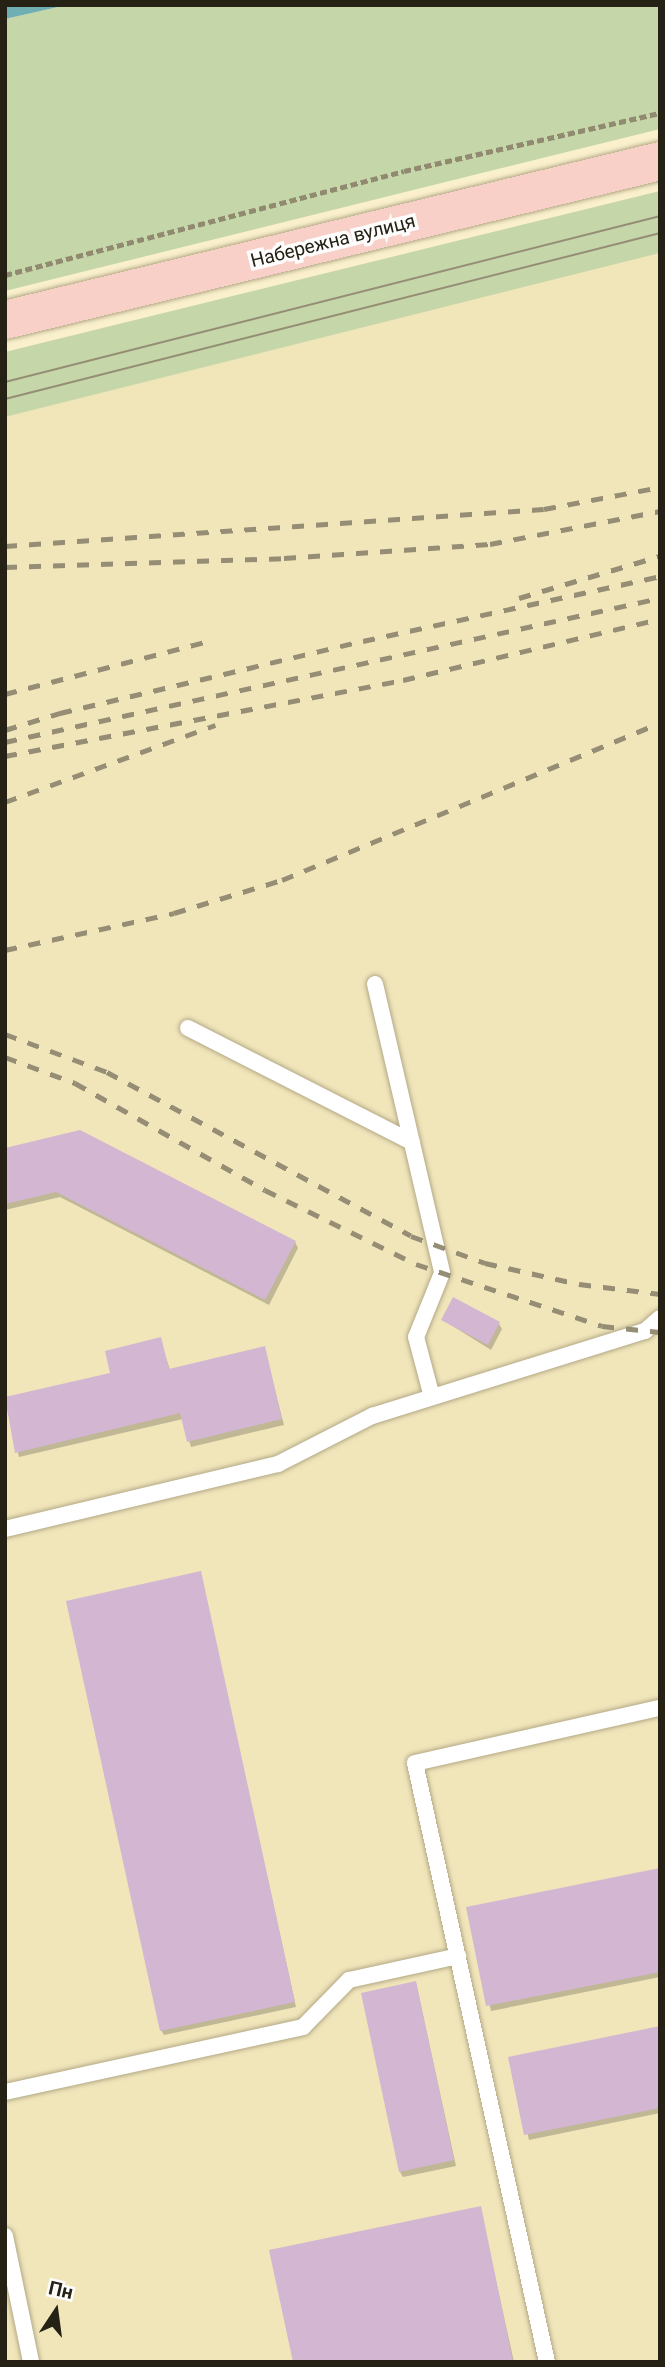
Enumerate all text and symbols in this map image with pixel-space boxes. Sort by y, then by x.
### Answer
street label: Набережна вулиця [248,210,418,272]
north arrow [21,2276,91,2346]
text: Пн [46,2276,75,2304]

